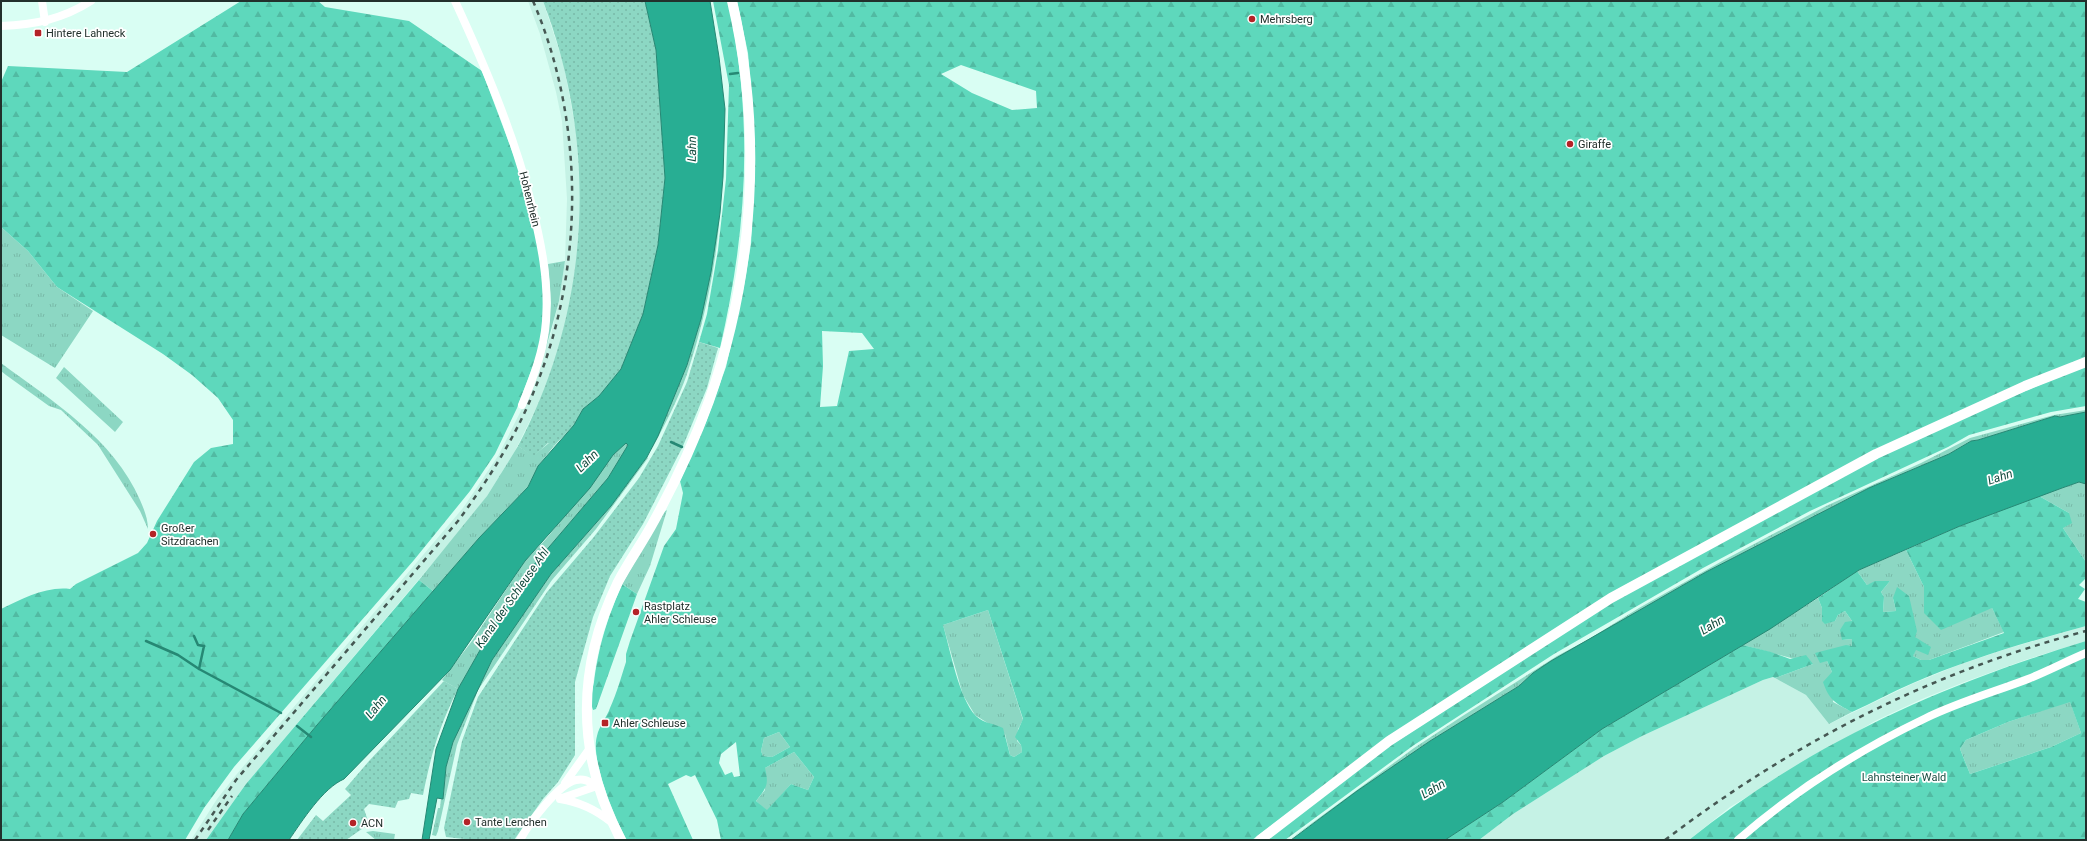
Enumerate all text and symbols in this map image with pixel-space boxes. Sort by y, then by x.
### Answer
place label: Mehrsberg [1260,13,1313,26]
marker: Mehrsberg [1247,14,1257,24]
place label: Hintere Lahneck [46,27,126,40]
marker: Hintere Lahneck [33,28,43,38]
water label: Lahn [685,136,699,162]
place label: Giraffe [1578,138,1611,151]
marker: Giraffe [1565,139,1575,149]
street label: Hohenrhein [516,170,543,228]
water label: Lahn [573,447,601,475]
water label: Lahn [1986,466,2014,488]
place label: Großer Sitzdrachen [161,522,219,548]
marker: Großer Sitzdrachen [148,529,158,539]
water label: Kanal der Schleuse Ahl [472,545,552,651]
place label: Rastplatz Ahler Schleuse [644,600,717,626]
marker: Rastplatz Ahler Schleuse [631,607,641,617]
water label: Lahn [1697,612,1727,638]
water label: Lahn [363,693,389,721]
place label: Ahler Schleuse [613,717,686,730]
marker: Ahler Schleuse [600,718,610,728]
park label: Lahnsteiner Wald [1862,771,1946,784]
water label: Lahn [1418,777,1448,801]
place label: Tante Lenchen [475,816,547,829]
place label: ACN [361,817,383,830]
marker: Tante Lenchen [462,817,472,827]
marker: ACN [348,818,358,828]

